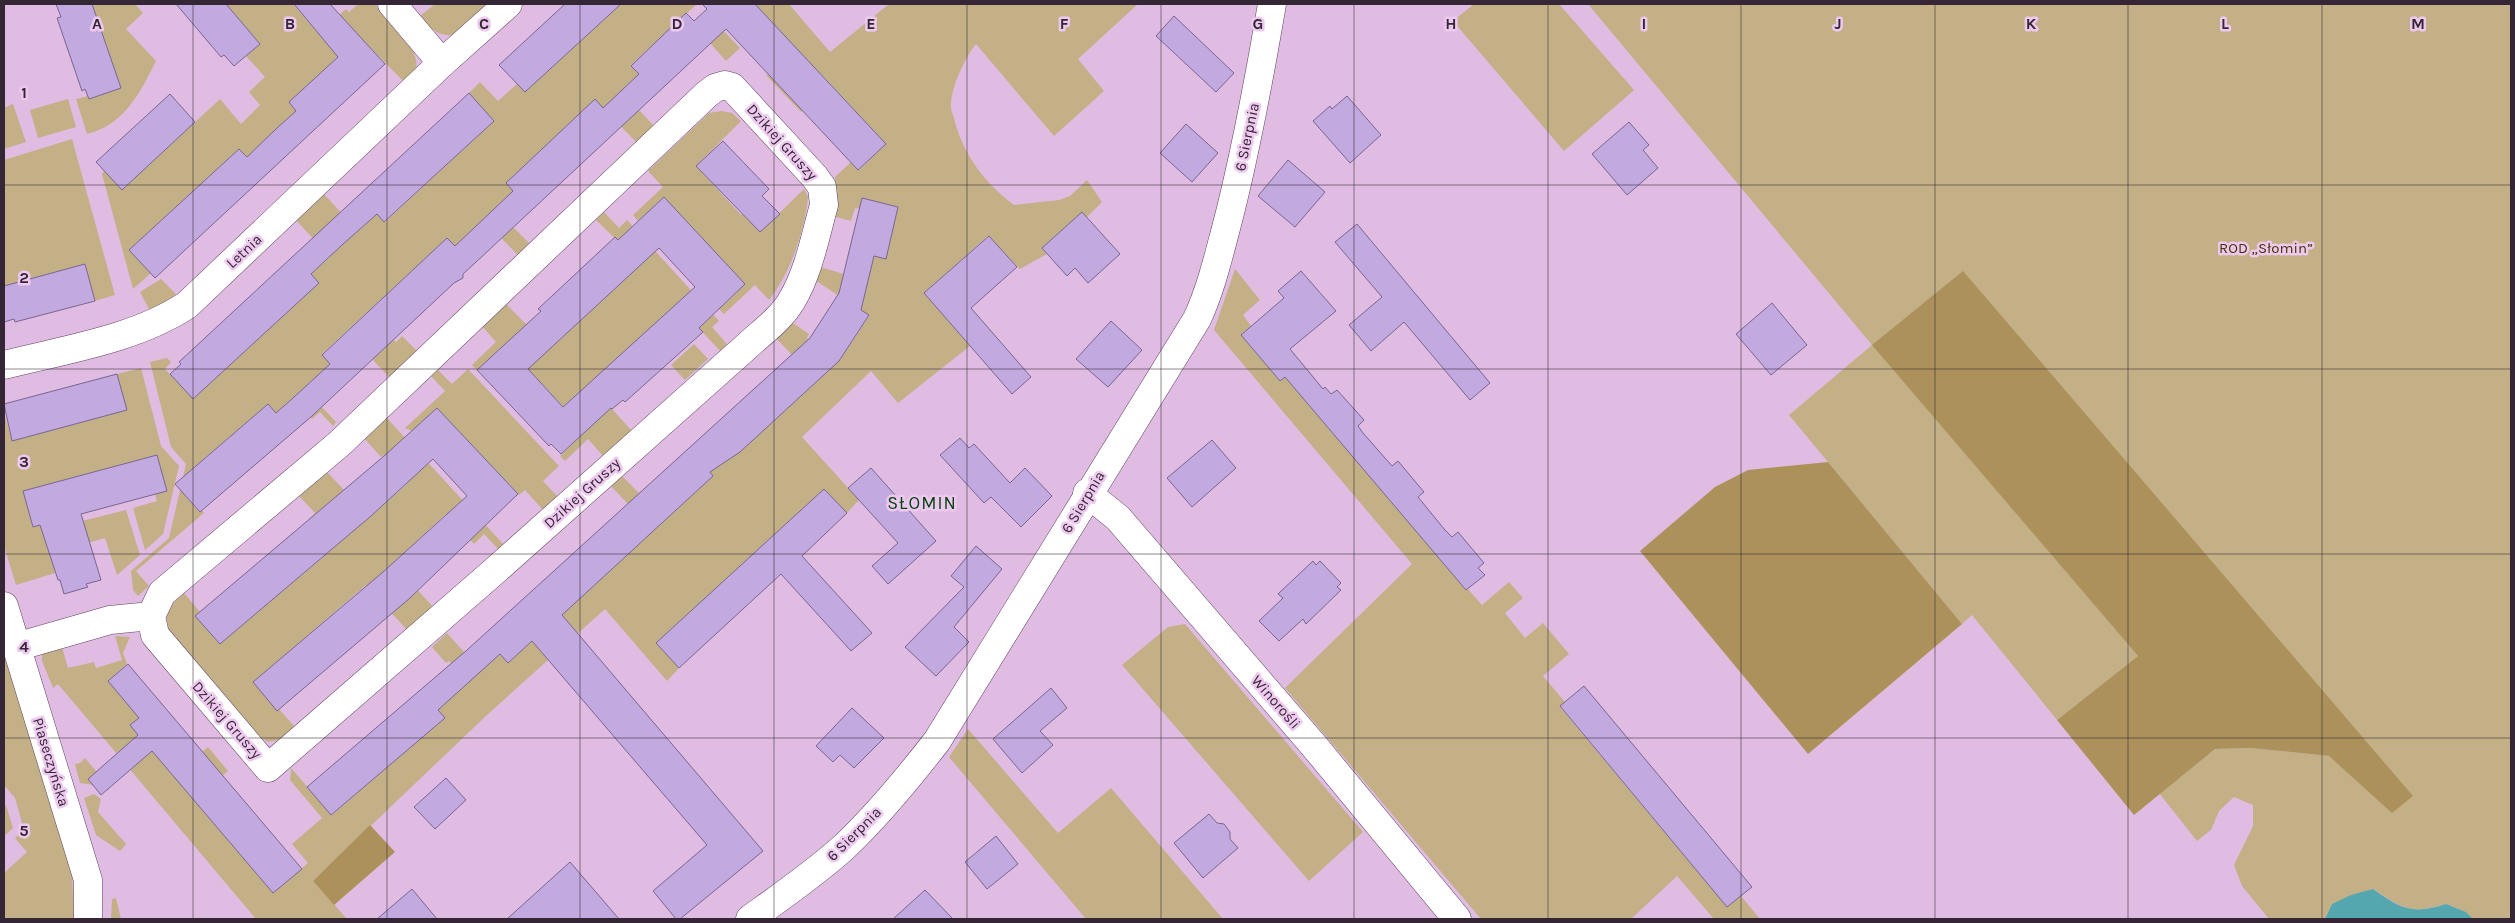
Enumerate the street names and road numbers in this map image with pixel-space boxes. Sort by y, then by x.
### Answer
street label: Dzikiej Gruszy [743,100,821,184]
street label: 6 Sierpnia [1231,101,1263,173]
street label: Letnia [222,230,266,272]
street label: Dzikiej Gruszy [540,454,624,532]
street label: 6 Sierpnia [1057,468,1109,536]
street label: Winorośli [1248,671,1304,733]
street label: Dzikiej Gruszy [189,678,265,762]
street label: Piaseczyńska [29,715,73,809]
street label: 6 Sierpnia [823,803,885,865]

